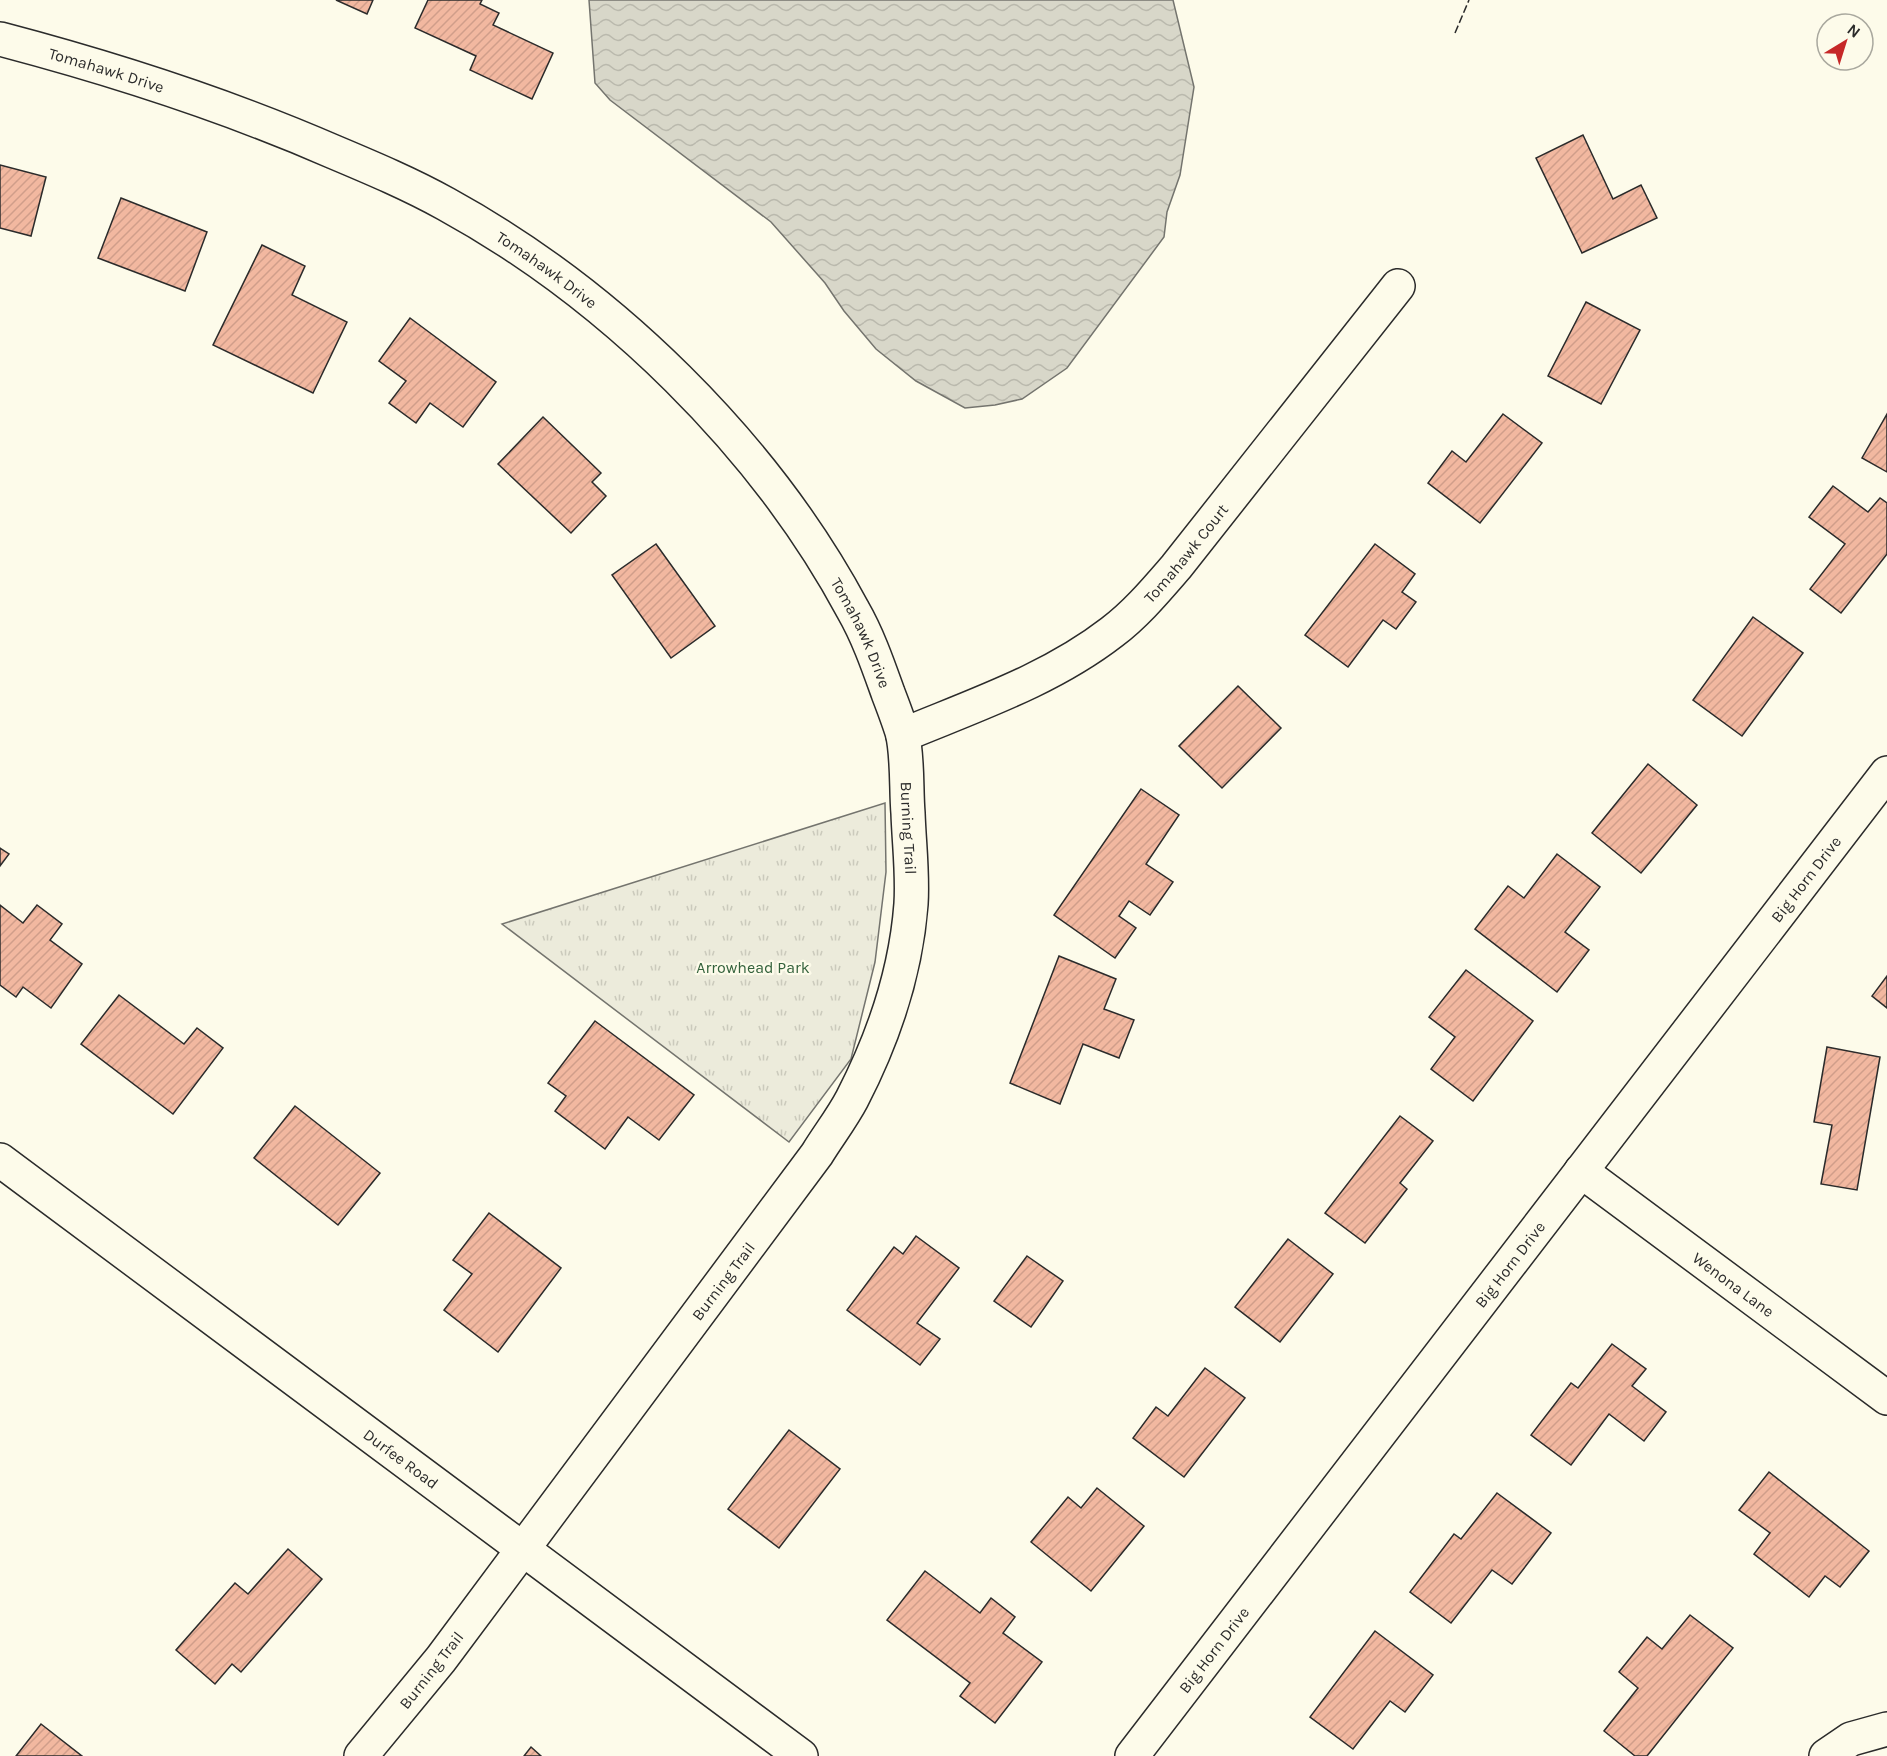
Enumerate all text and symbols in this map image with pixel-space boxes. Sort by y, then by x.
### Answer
north arrow [1815,12,1875,72]
text: N [1844,20,1864,42]
street label: Tomahawk Drive [47,44,167,97]
street label: Tomahawk Drive [493,227,601,313]
street label: Tomahawk Court [1140,500,1232,607]
street label: Tomahawk Drive [827,574,894,691]
street label: Burning Trail [897,782,920,875]
street label: Big Horn Drive [1767,832,1845,926]
park label: Arrowhead Park [696,958,810,977]
street label: Big Horn Drive [1471,1218,1549,1312]
street label: Burning Trail [688,1238,759,1324]
street label: Wenona Lane [1689,1248,1778,1321]
street label: Durfee Road [360,1425,442,1493]
street label: Big Horn Drive [1175,1603,1253,1697]
street label: Burning Trail [395,1628,468,1713]

